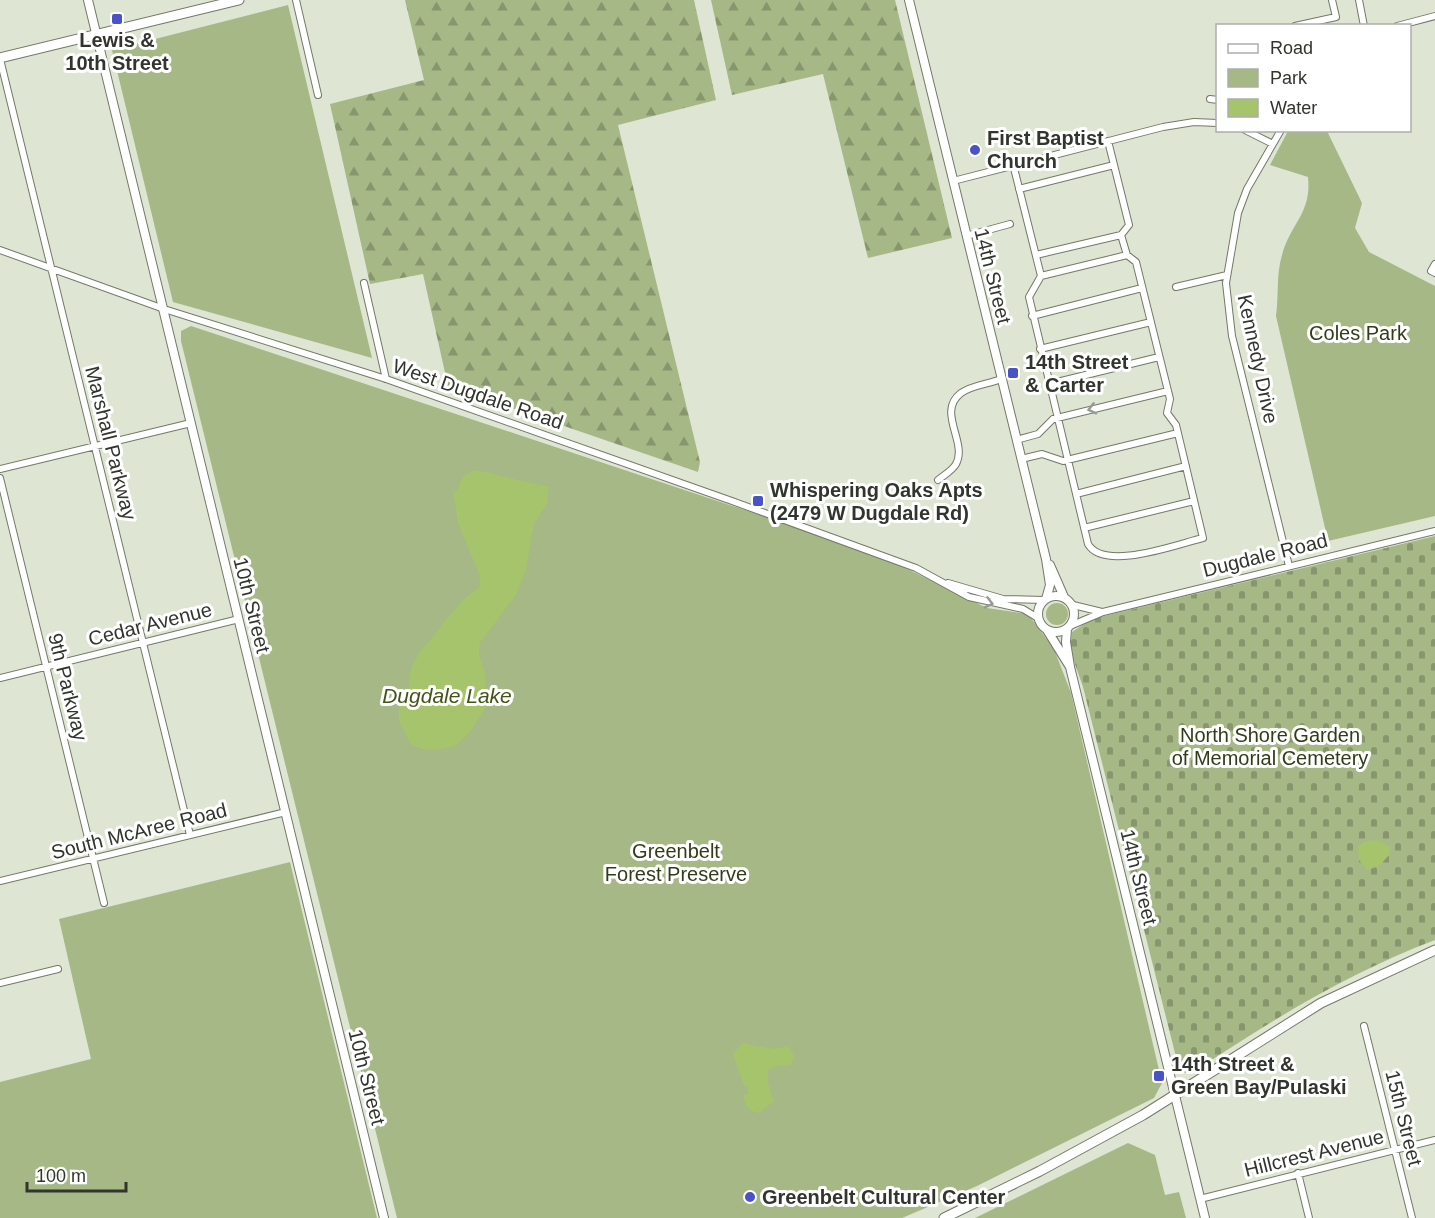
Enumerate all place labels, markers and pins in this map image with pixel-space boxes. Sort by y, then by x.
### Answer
marker: Lewis & 10th Street [110,12,124,26]
place label: Lewis & 10th Street [65,29,169,74]
place label: First Baptist Church [987,127,1104,172]
marker: First Baptist Church [968,143,982,157]
place label: 14th Street & Carter [1025,351,1129,396]
marker: 14th Street & Carter [1006,366,1020,380]
place label: Whispering Oaks Apts (2479 W Dugdale Rd) [770,479,983,524]
marker: Whispering Oaks Apts (2479 W Dugdale Rd) [751,494,765,508]
place label: 14th Street & Green Bay/Pulaski [1171,1053,1347,1098]
marker: 14th Street & Green Bay/Pulaski [1152,1069,1166,1083]
place label: Greenbelt Cultural Center [762,1186,1006,1208]
marker: Greenbelt Cultural Center [743,1190,757,1204]

